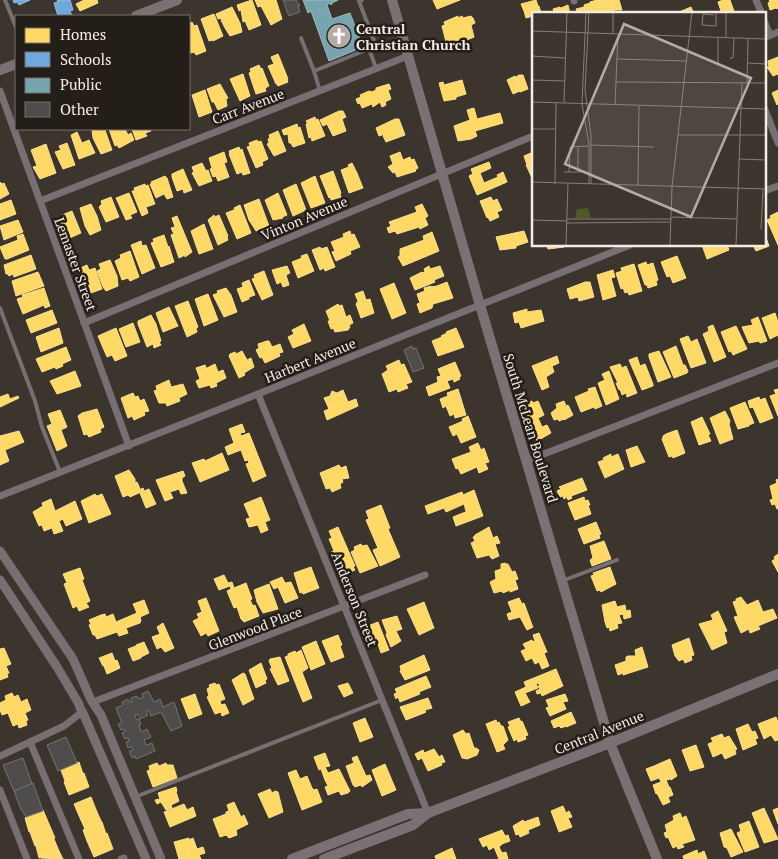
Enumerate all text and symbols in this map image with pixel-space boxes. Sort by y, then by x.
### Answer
inset map [532,12,766,246]
legend [15,15,190,130]
place label: Central Christian Church [356,19,471,54]
church icon: Central Christian Church [326,23,352,49]
text: Homes [60,24,106,44]
text: Schools [60,49,111,69]
text: Public [60,74,102,94]
street label: Carr Avenue [209,84,287,128]
text: Other [60,99,99,119]
street label: Vinton Avenue [258,191,350,245]
street label: Lemaster Street [50,215,102,314]
street label: Harbert Avenue [262,333,358,387]
street label: South McLean Boulevard [499,351,563,505]
street label: Anderson Street [327,549,383,650]
street label: Glenwood Place [205,601,305,655]
street label: Central Avenue [551,705,647,759]

